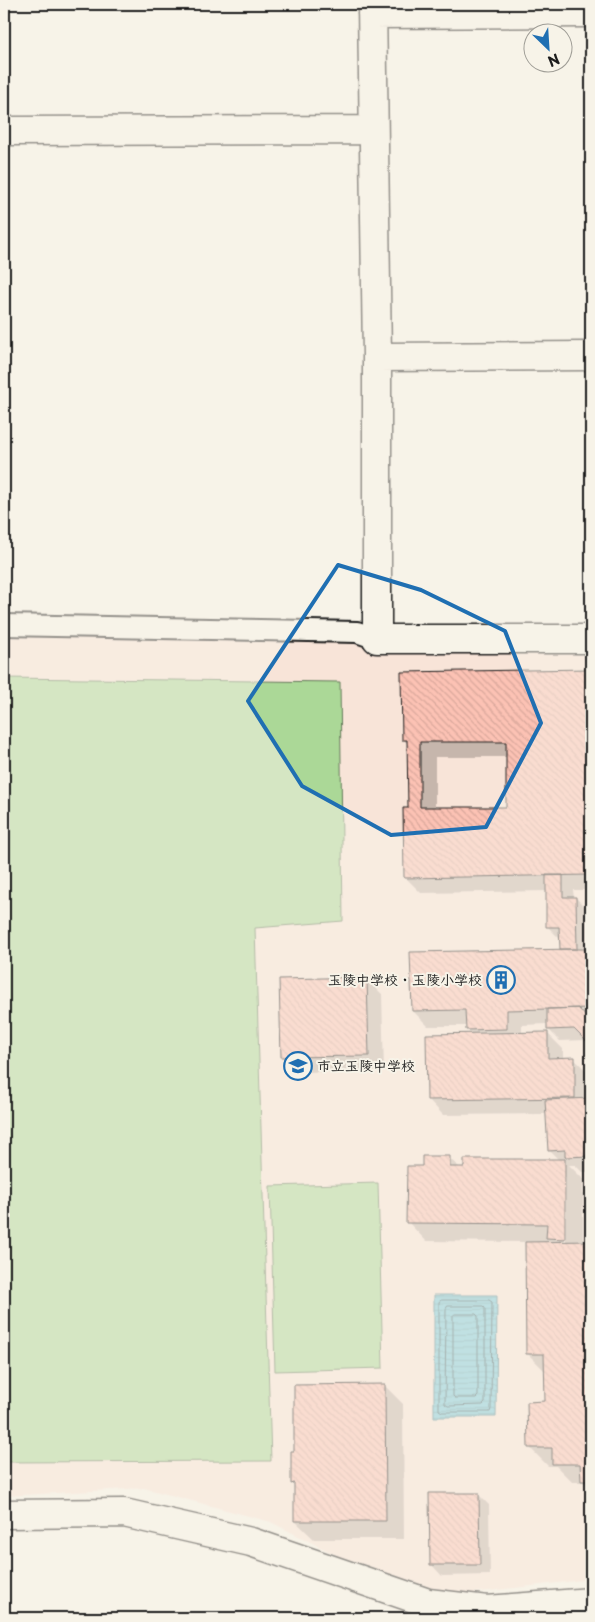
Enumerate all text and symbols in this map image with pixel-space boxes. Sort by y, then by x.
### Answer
north arrow [522,22,572,72]
text: N [544,48,563,72]
building icon: 玉陵中学校・玉陵小学校 [486,965,516,995]
place label: 玉陵中学校・玉陵小学校 [328,969,482,990]
school or university icon: 市立玉陵中学校 [283,1051,313,1081]
place label: 市立玉陵中学校 [317,1055,415,1076]

